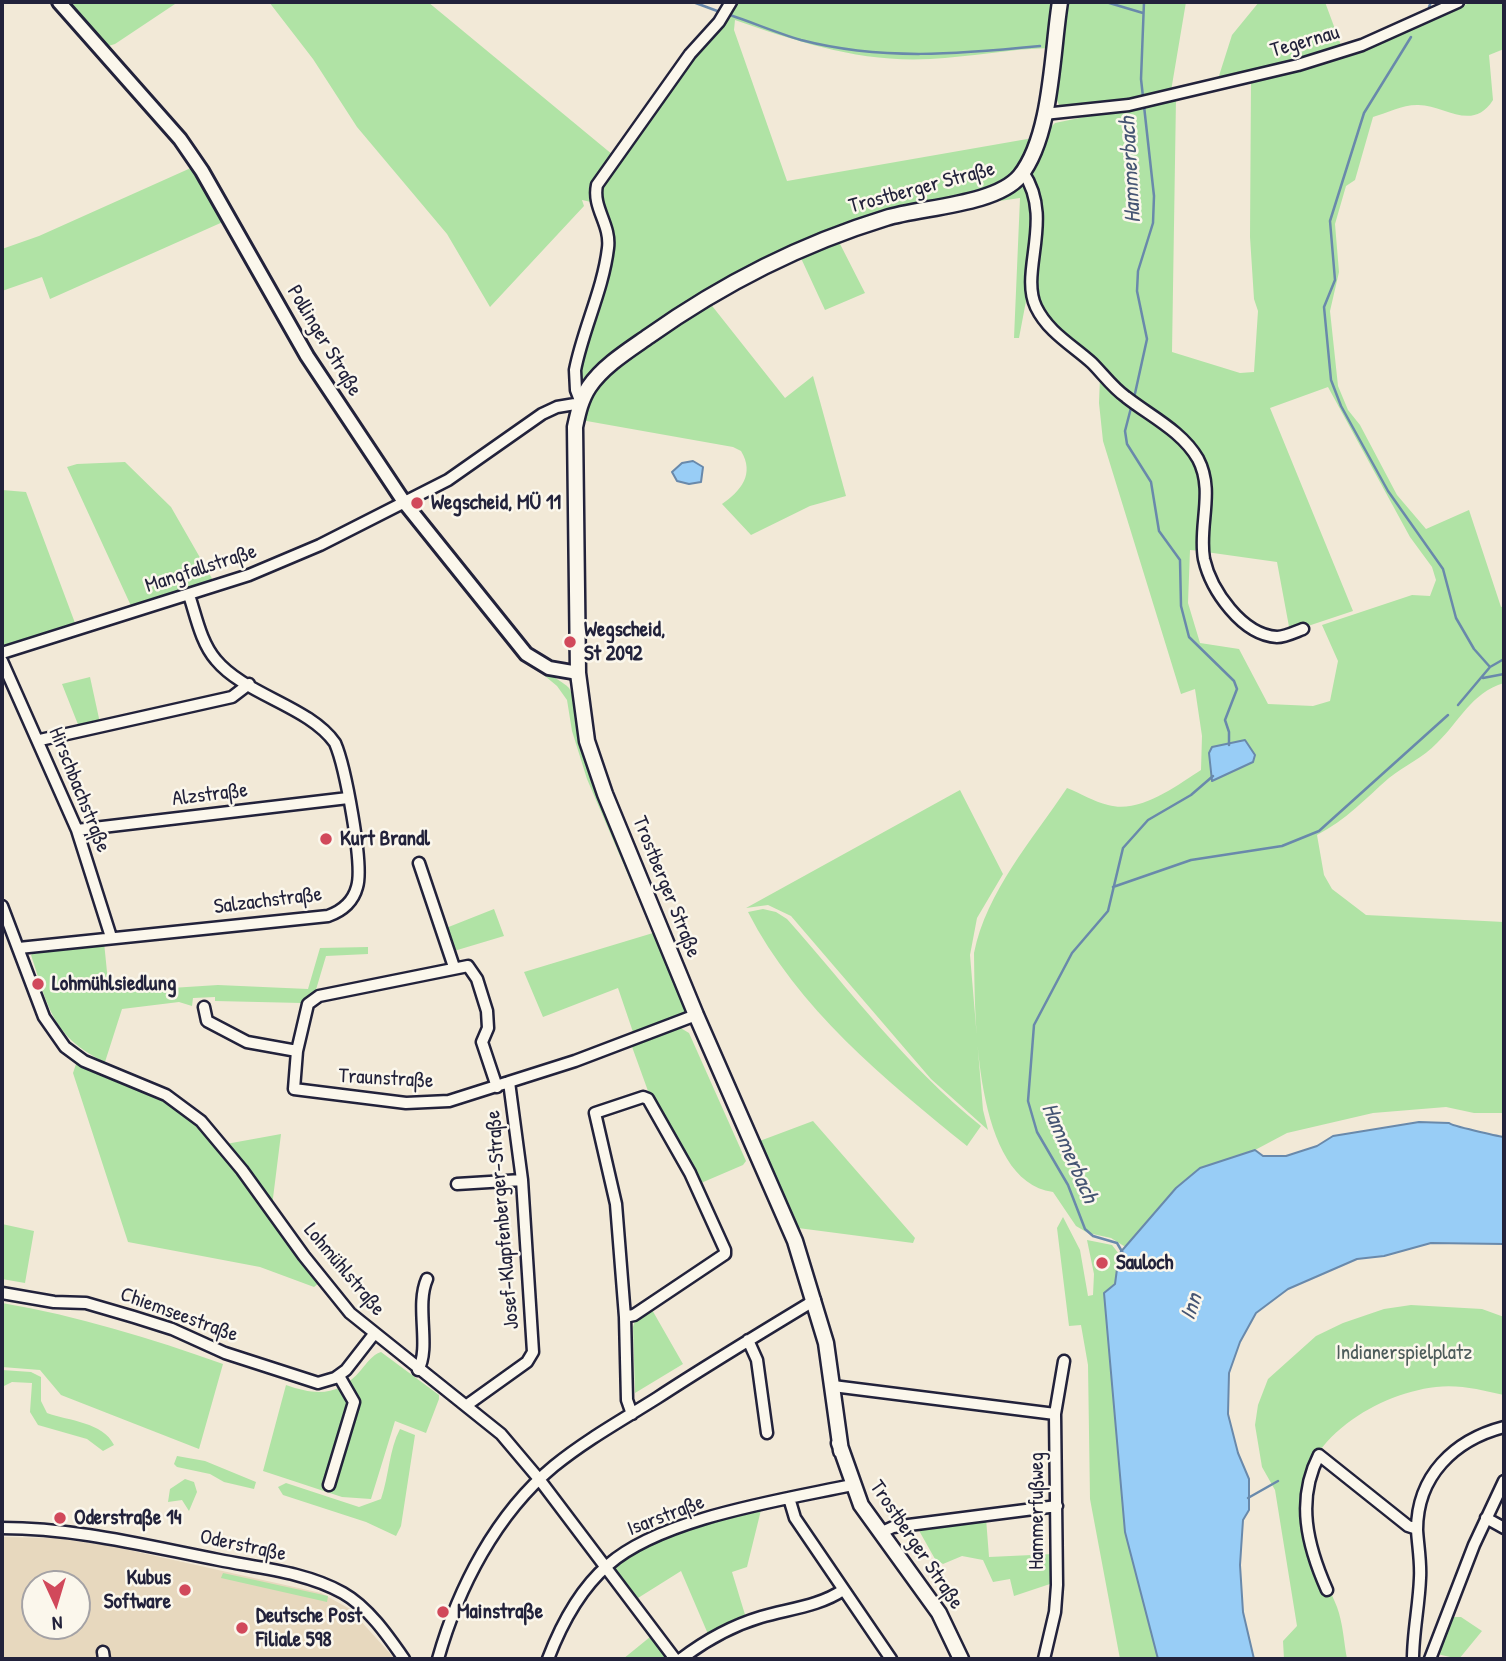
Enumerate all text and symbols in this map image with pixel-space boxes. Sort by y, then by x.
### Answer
street label: Tegernau [1268,20,1342,64]
water label: Hammerbach [1114,116,1148,224]
street label: Trostberger Straße [846,156,998,220]
street label: Pollinger Straße [281,281,367,401]
place label: Wegscheid, MÜ 11 [431,490,561,516]
marker: Wegscheid, MÜ 11 [409,495,425,511]
street label: Mangfallstraße [142,539,260,599]
place label: Wegscheid, St 2092 [584,617,665,667]
marker: Wegscheid, St 2092 [562,634,578,650]
street label: Hirschbachstraße [42,724,116,856]
street label: Alzstraße [171,778,249,812]
street label: Trostberger Straße [626,813,706,961]
place label: Kurt Brandl [340,826,430,852]
marker: Kurt Brandl [318,831,334,847]
street label: Salzachstraße [213,882,323,920]
place label: Lohmühlsiedlung [52,971,176,997]
marker: Lohmühlsiedlung [30,976,46,992]
street label: Traunstraße [338,1064,434,1094]
water label: Hammerbach [1035,1099,1103,1207]
street label: Josef-Klapfenberger-Straße [481,1109,525,1331]
street label: Lohmühlstraße [298,1219,390,1321]
place label: Sauloch [1116,1250,1173,1276]
marker: Sauloch [1094,1255,1110,1271]
street label: Chiemseestraße [117,1282,241,1348]
water label: Inn [1175,1290,1209,1324]
park label: Indianerspielplatz [1336,1340,1472,1366]
street label: Hammerfußweg [1024,1452,1050,1570]
street label: Trostberger Straße [864,1476,968,1614]
street label: Isarstraße [624,1490,708,1542]
place label: Oderstraße 14 [74,1505,182,1531]
marker: Oderstraße 14 [52,1510,68,1526]
street label: Oderstraße [198,1525,288,1567]
place label: Kubus Software [104,1565,171,1615]
north arrow [21,1570,91,1640]
marker: Kubus Software [177,1582,193,1598]
place label: Mainstraße [457,1599,543,1625]
place label: Deutsche Post Filiale 598 [256,1603,362,1653]
marker: Mainstraße [435,1604,451,1620]
text: N [51,1611,63,1637]
marker: Deutsche Post Filiale 598 [234,1620,250,1636]

